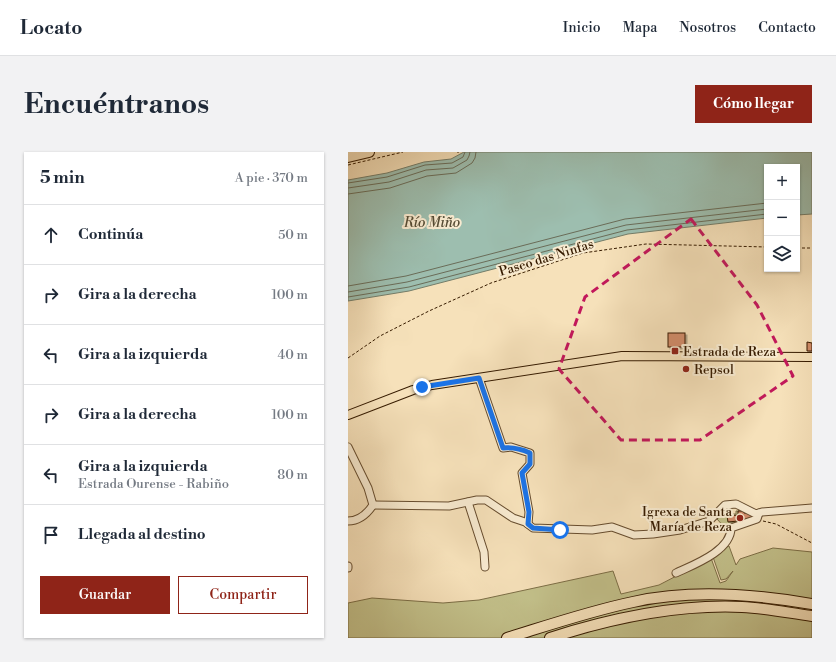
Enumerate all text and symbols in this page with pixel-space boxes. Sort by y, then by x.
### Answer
text: Locato [20,16,82,40]
text: Inicio [563,19,601,37]
text: Mapa [623,19,657,37]
text: Nosotros [679,19,736,37]
text: Contacto [758,19,816,37]
button: Cómo llegar [695,85,812,123]
text: Encuéntranos [24,87,209,122]
map controls [764,164,800,272]
button: + [764,164,800,200]
text: 5 min [40,167,85,189]
text: A pie · 370 m [235,170,308,186]
button: − [764,200,800,236]
water label: Río Miño [403,214,460,232]
icon: ahead [40,224,62,246]
text: Continúa [78,225,143,244]
text: 50 m [278,227,308,243]
street label: Paseo das Ninfas [497,236,596,280]
button: layers [764,236,800,272]
icon: right [40,284,62,306]
text: Gira a la derecha [78,285,197,304]
text: 100 m [272,287,308,303]
icon: left [40,344,62,366]
place label: Estrada de Reza [683,344,776,360]
text: Gira a la izquierda [78,345,208,364]
marker: Estrada de Reza [670,346,680,356]
text: 40 m [278,347,308,363]
place label: Repsol [694,362,734,378]
marker: Repsol [681,364,691,374]
route end [413,378,431,396]
icon: right [40,404,62,426]
text: Gira a la derecha [78,405,197,424]
text: 100 m [272,407,308,423]
text: Gira a la izquierda [78,457,208,476]
icon: left [40,464,62,486]
text: 80 m [277,467,308,483]
text: Estrada Ourense - Rabiño [78,476,229,492]
place label: Igrexa de Santa María de Reza [642,504,732,535]
marker: Igrexa de Santa María de Reza [735,513,745,523]
route start [551,521,569,539]
icon: arrive [40,524,62,546]
text: Llegada al destino [78,525,206,544]
button: Guardar [40,576,170,614]
button: Compartir [178,576,308,614]

